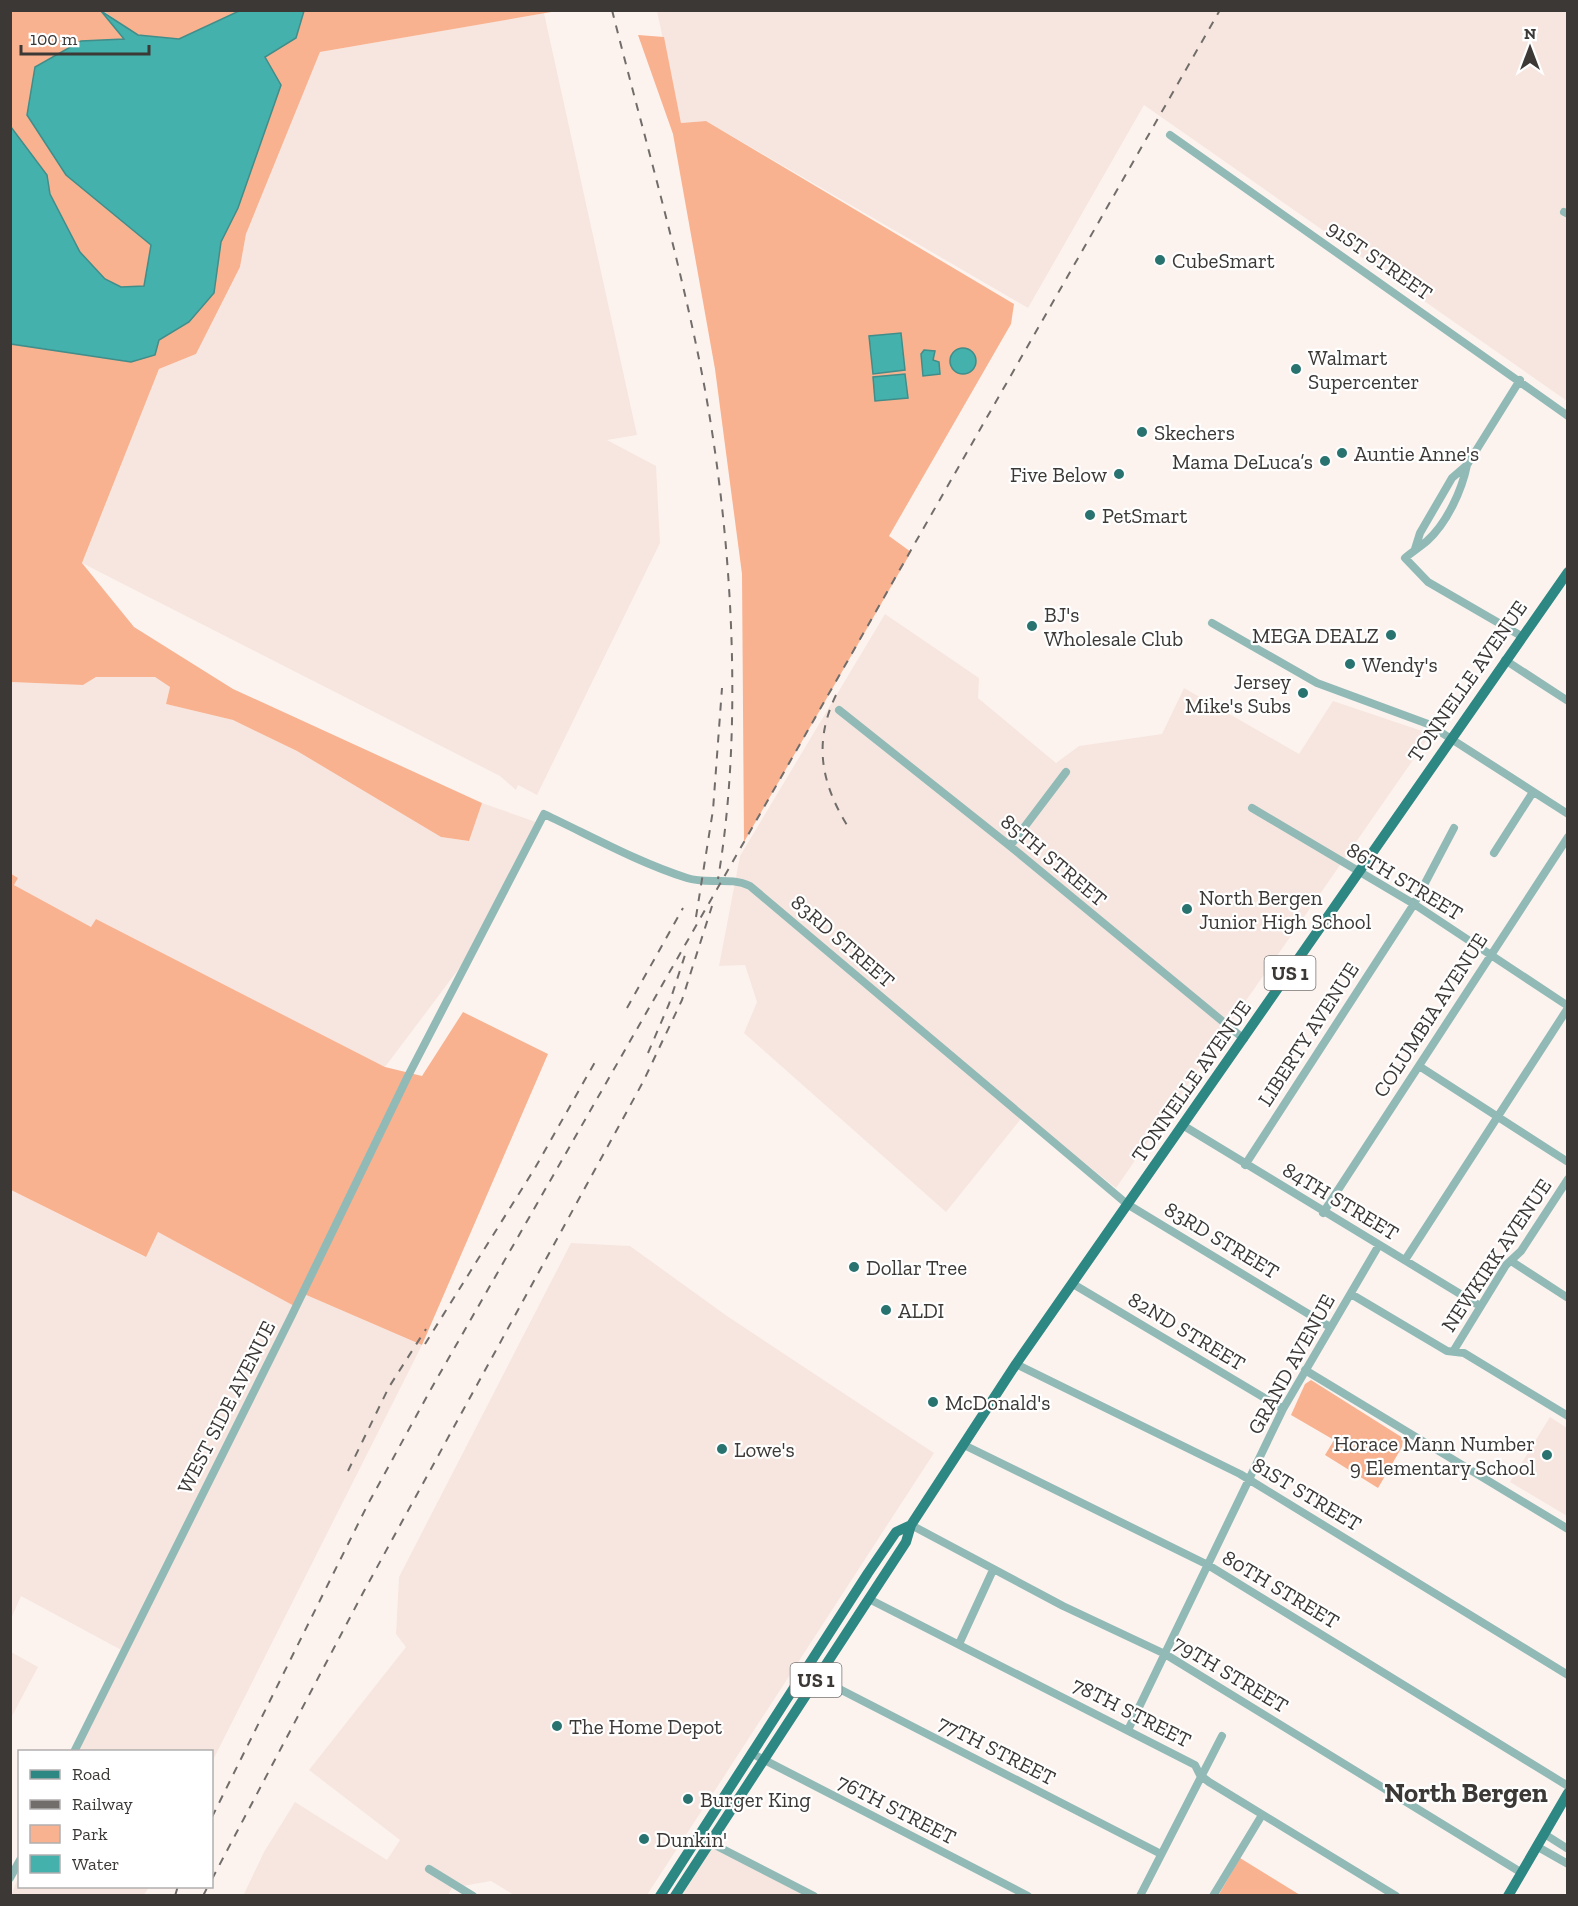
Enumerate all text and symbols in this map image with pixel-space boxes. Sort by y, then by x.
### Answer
scale bar [21,18,148,56]
north arrow [1500,18,1560,78]
text: N [1524,24,1536,43]
text: 100 m [30,28,78,50]
street label: 91ST STREET [1323,215,1437,305]
place label: CubeSmart [1172,248,1275,273]
marker: CubeSmart [1153,253,1167,267]
place label: Walmart Supercenter [1308,345,1419,394]
marker: Walmart Supercenter [1289,362,1303,376]
place label: Skechers [1154,420,1235,445]
marker: Skechers [1135,425,1149,439]
place label: Auntie Anne's [1354,441,1479,466]
marker: Auntie Anne's [1335,446,1349,460]
place label: Mama DeLuca’s [1172,449,1313,474]
marker: Mama DeLuca’s [1318,454,1332,468]
place label: Five Below [1010,462,1107,487]
marker: Five Below [1112,467,1126,481]
place label: PetSmart [1102,503,1188,528]
marker: PetSmart [1083,508,1097,522]
street label: TONNELLE AVENUE [1402,595,1532,767]
place label: BJ's Wholesale Club [1044,602,1183,651]
marker: BJ's Wholesale Club [1025,619,1039,633]
place label: MEGA DEALZ [1252,623,1379,648]
marker: MEGA DEALZ [1384,628,1398,642]
place label: Wendy's [1362,652,1438,677]
marker: Wendy's [1343,657,1357,671]
place label: Jersey Mike's Subs [1185,669,1291,718]
marker: Jersey Mike's Subs [1296,686,1310,700]
street label: 85TH STREET [996,808,1112,912]
street label: 86TH STREET [1342,837,1468,925]
place label: North Bergen Junior High School [1199,885,1372,934]
street label: 83RD STREET [786,889,900,993]
marker: North Bergen Junior High School [1180,902,1194,916]
street label: COLUMBIA AVENUE [1368,928,1492,1102]
road number: US 1 [1264,956,1316,990]
street label: LIBERTY AVENUE [1252,957,1364,1111]
street label: TONNELLE AVENUE [1126,995,1256,1167]
street label: 84TH STREET [1279,1157,1403,1245]
street label: NEWKIRK AVENUE [1436,1174,1556,1336]
street label: 83RD STREET [1160,1196,1284,1284]
place label: Dollar Tree [866,1255,967,1280]
marker: Dollar Tree [847,1260,861,1274]
street label: 82ND STREET [1124,1286,1250,1376]
street label: GRAND AVENUE [1242,1289,1340,1439]
place label: ALDI [898,1298,944,1323]
marker: ALDI [879,1303,893,1317]
street label: WEST SIDE AVENUE [172,1316,280,1498]
place label: McDonald's [945,1390,1050,1415]
marker: McDonald's [926,1395,940,1409]
place label: Horace Mann Number 9 Elementary School [1333,1431,1535,1480]
place label: Lowe's [734,1437,795,1462]
marker: Lowe's [715,1442,729,1456]
marker: Horace Mann Number 9 Elementary School [1540,1448,1554,1462]
street label: 81ST STREET [1248,1452,1366,1536]
street label: 80TH STREET [1218,1544,1344,1634]
street label: 79TH STREET [1169,1630,1293,1718]
road number: US 1 [790,1663,842,1697]
street label: 78TH STREET [1069,1671,1195,1753]
street label: 77TH STREET [934,1710,1060,1790]
place label: The Home Depot [569,1714,722,1739]
marker: The Home Depot [550,1719,564,1733]
legend [18,1750,213,1888]
text: Road [72,1763,111,1785]
street label: 76TH STREET [834,1768,960,1850]
district label: North Bergen [1384,1777,1548,1809]
place label: Burger King [700,1787,811,1812]
marker: Burger King [681,1792,695,1806]
text: Railway [72,1793,134,1815]
text: Park [72,1823,108,1845]
place label: Dunkin' [656,1827,727,1852]
marker: Dunkin' [637,1832,651,1846]
text: Water [72,1853,119,1875]

